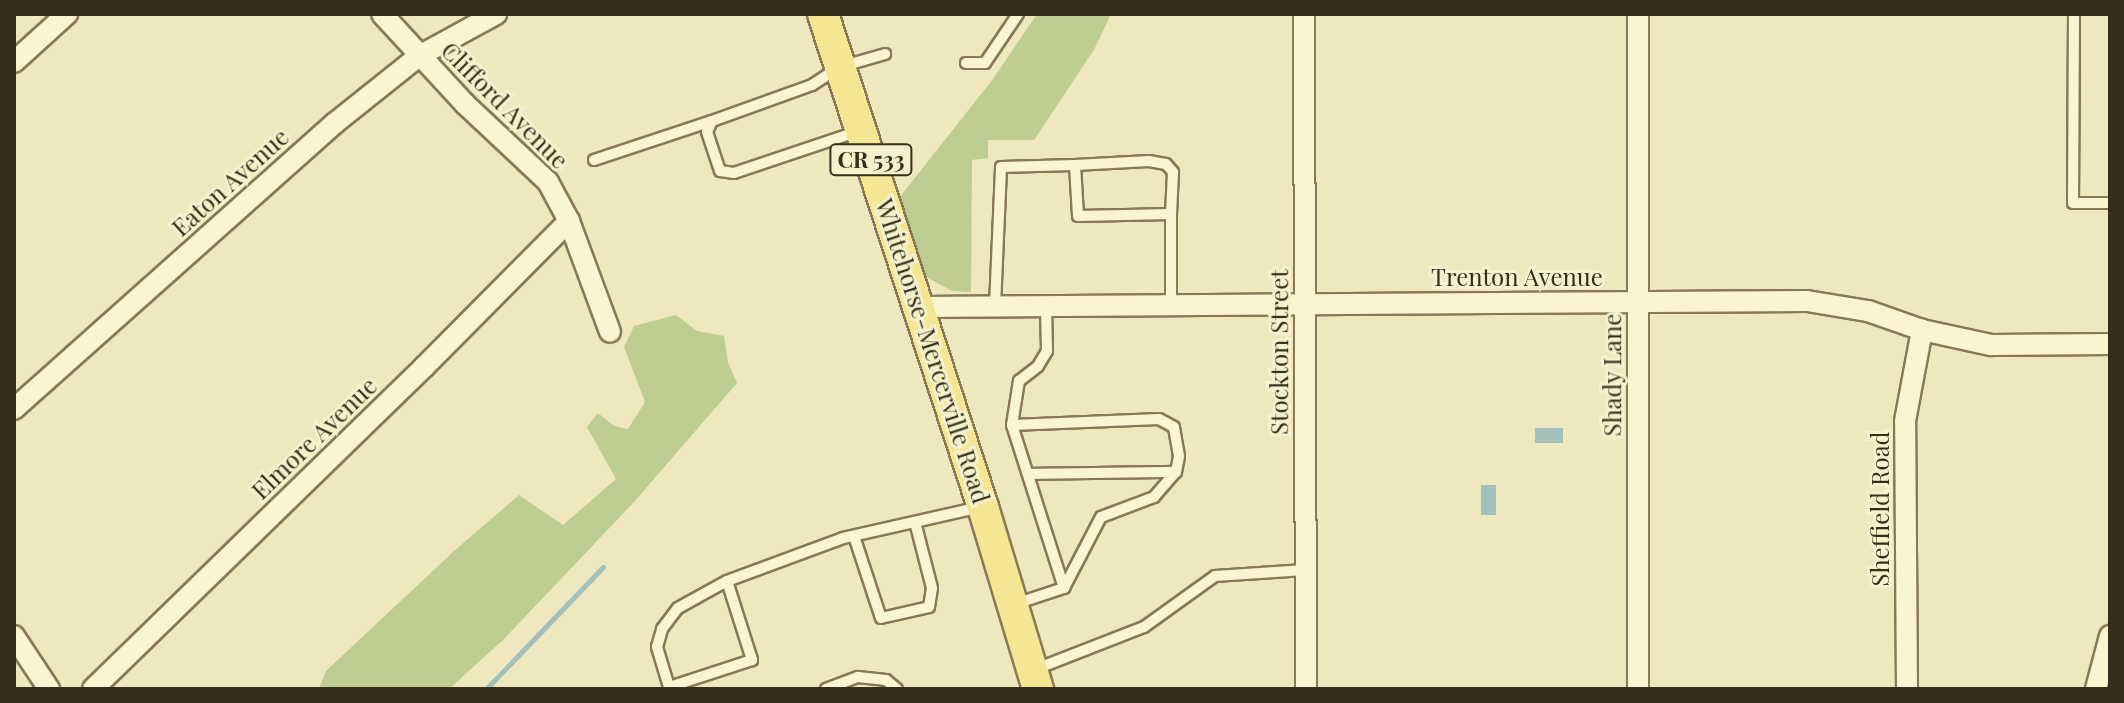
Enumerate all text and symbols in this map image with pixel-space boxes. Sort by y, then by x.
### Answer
street label: Clifford Avenue [435,35,575,175]
street label: Eaton Avenue [165,122,295,242]
road number: CR 533 [829,142,913,178]
street label: Whitehorse-Mercerville Road [870,195,996,507]
street label: Trenton Avenue [1431,263,1603,291]
street label: Stockton Street [1265,269,1293,435]
street label: Shady Lane [1598,313,1626,437]
street label: Elmore Avenue [245,371,383,505]
street label: Sheffield Road [1866,431,1894,587]

